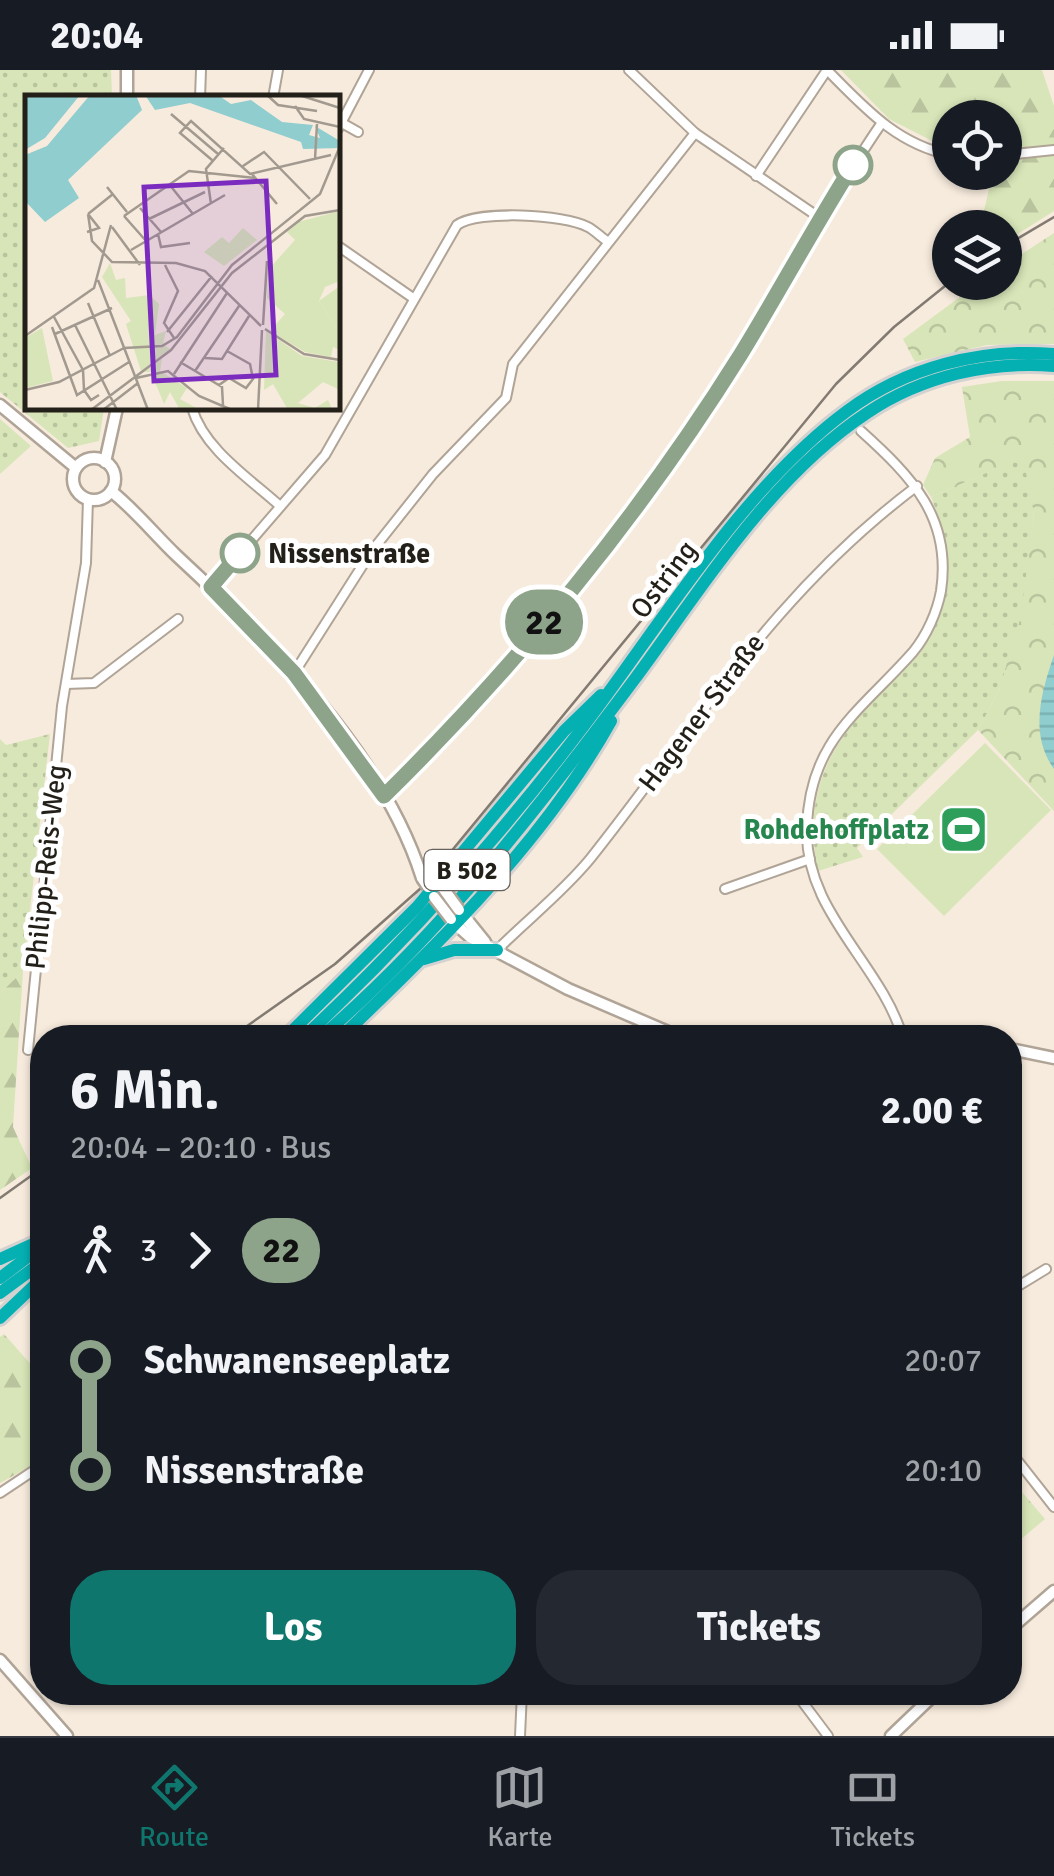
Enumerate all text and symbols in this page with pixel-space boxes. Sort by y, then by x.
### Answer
text: 20:04 [50,12,143,59]
inset map [25,95,340,410]
map controls [932,100,1022,300]
button: locate [932,100,1022,190]
unlabelled marker [834,146,872,184]
button: layers [932,210,1022,300]
marker: Nissenstraße [221,534,259,572]
street label: Ostring [623,534,704,625]
place label: Nissenstraße [268,537,430,571]
line badge: 22 [499,590,589,654]
text: 22 [525,601,563,644]
street label: Hagener Straße [631,627,772,798]
street label: Philipp-Reis-Weg [18,763,74,971]
sports icon: Rohdehoffplatz [938,803,990,855]
place label: Rohdehoffplatz [743,813,929,847]
road number: B 502 [424,850,510,890]
text: 6 Min. [70,1056,220,1124]
text: 2.00 € [881,1087,982,1134]
text: 20:04 – 20:10 · Bus [70,1128,331,1167]
icon: walk [70,1223,125,1278]
icon: forward [172,1223,227,1278]
text: 22 [262,1229,300,1272]
text: 3 [140,1231,157,1270]
text: Schwanenseeplatz [144,1337,450,1384]
text: 20:07 [904,1341,982,1380]
text: Nissenstraße [144,1447,364,1494]
text: 20:10 [904,1451,982,1490]
button: Los [70,1570,516,1685]
button: Tickets [536,1570,982,1685]
tab: Route [139,1760,209,1854]
tab: Karte [487,1760,553,1854]
tab: Tickets [831,1760,915,1854]

